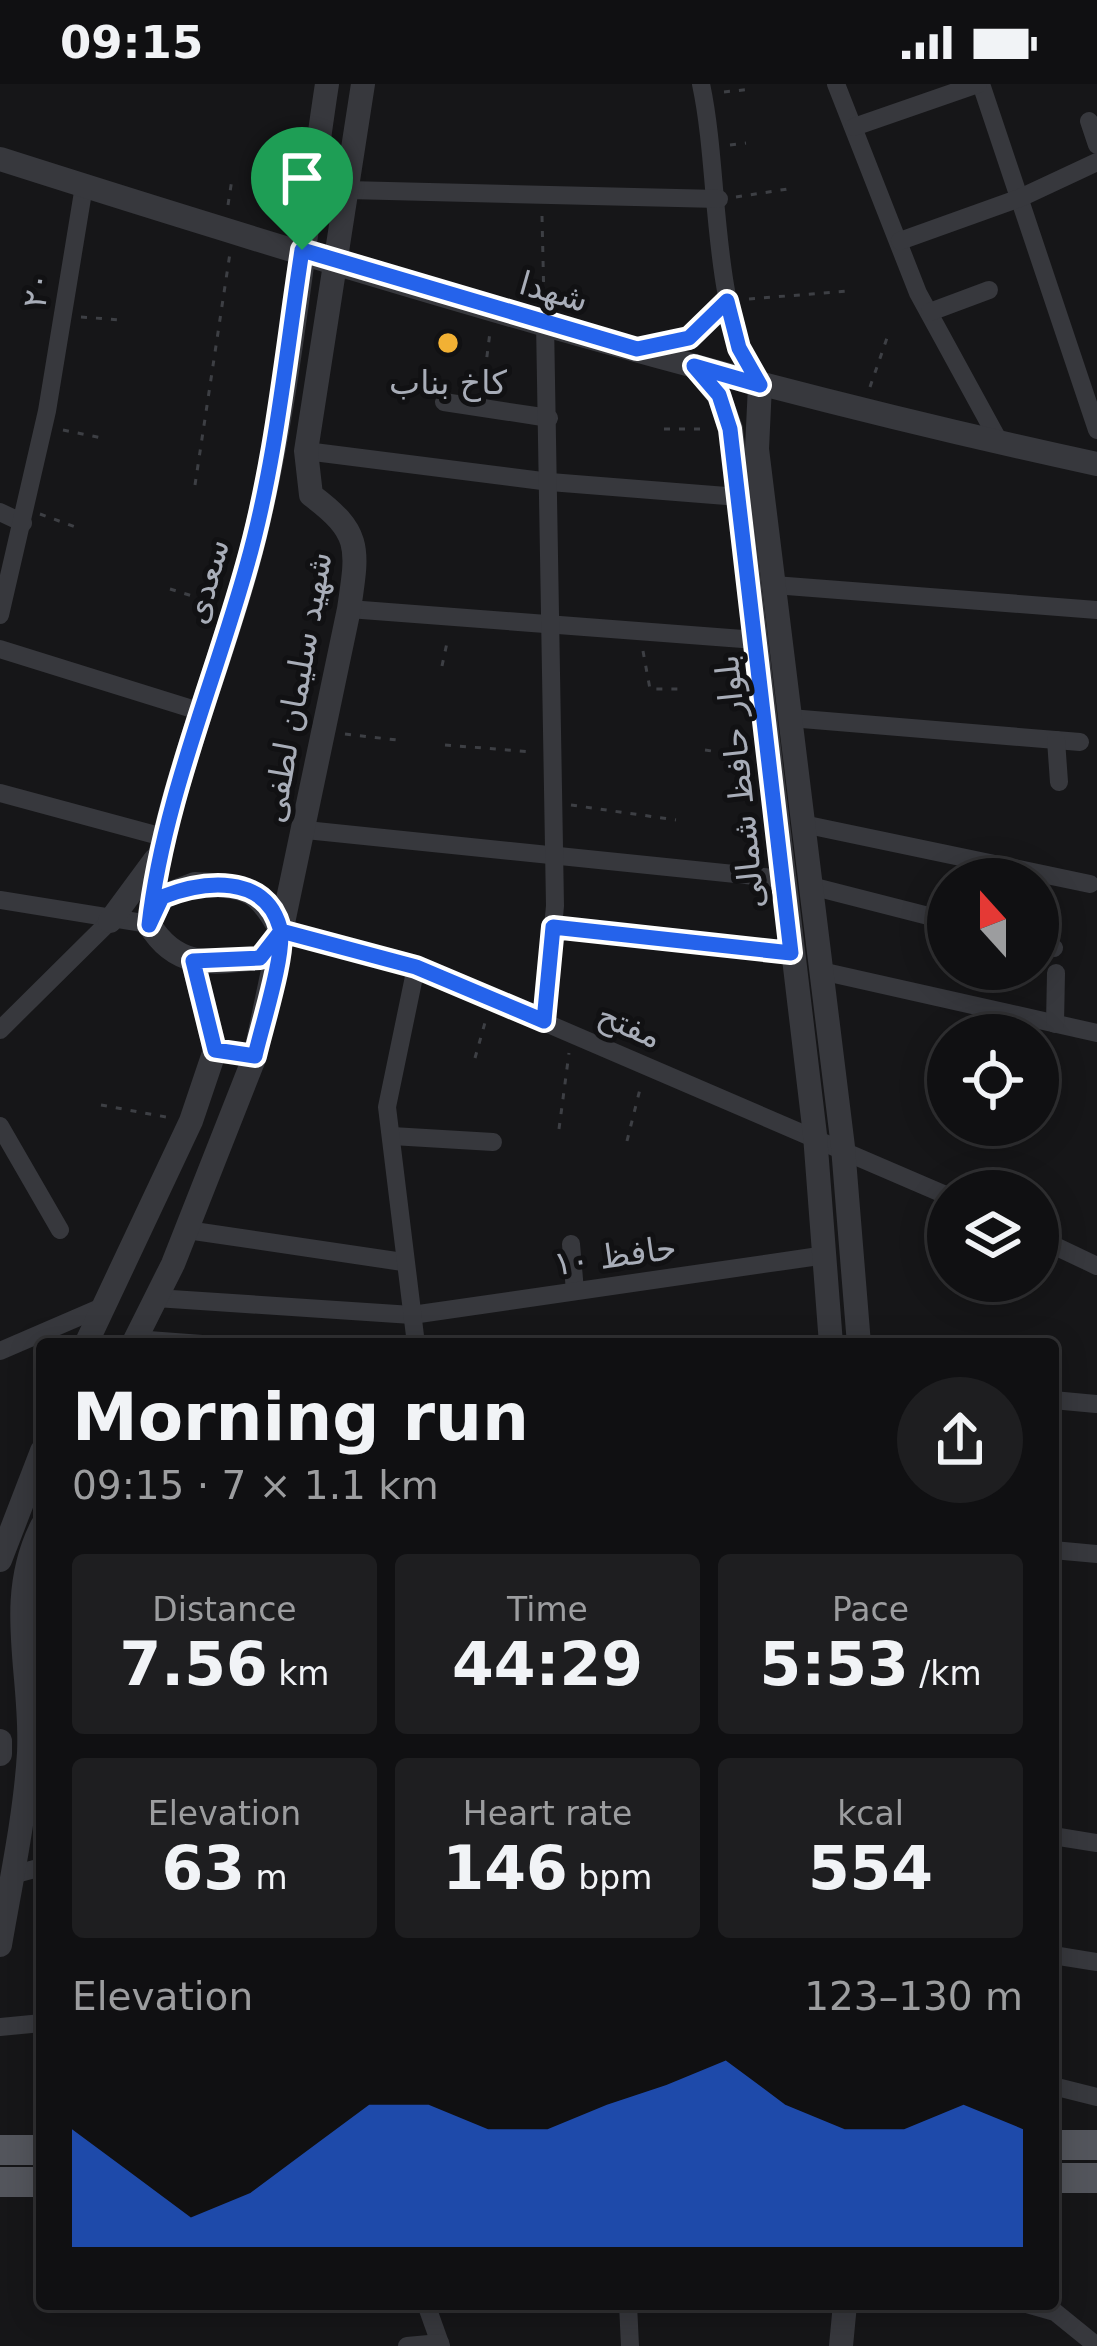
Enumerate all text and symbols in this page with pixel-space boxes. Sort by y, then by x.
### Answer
text: 09:15 [60,16,203,69]
pin [251,127,353,250]
icon: arrive [269,145,335,211]
street label: شهدا [515,263,593,320]
street label: ۲۰ [14,270,59,311]
marker: کاخ بناب [435,330,461,356]
place label: کاخ بناب [389,363,507,402]
street label: سعدی [176,534,237,628]
street label: شهید سلیمان لطفی [253,549,340,826]
street label: بلوار حافظ شمالی [707,653,772,911]
north arrow [927,858,1059,990]
map controls [927,858,1059,1302]
street label: مفتح [592,995,668,1056]
button: locate [927,1014,1059,1146]
button: layers [927,1170,1059,1302]
street label: حافظ ۱۰ [551,1228,679,1283]
button: share [897,1377,1023,1503]
text: Morning run [72,1379,529,1456]
text: 09:15 · 7 × 1.1 km [72,1463,439,1508]
text: Distance [152,1590,297,1629]
text: Time [507,1590,588,1629]
text: Pace [832,1590,909,1629]
text: 7.56 [120,1629,268,1699]
text: 44:29 [452,1629,643,1699]
text: 5:53 [759,1629,909,1699]
text: km [268,1654,329,1693]
text: /km [909,1654,982,1693]
text: Elevation [148,1794,301,1833]
text: Heart rate [463,1794,632,1833]
text: kcal [837,1794,904,1833]
text: 63 [161,1833,245,1903]
text: 146 [443,1833,568,1903]
text: 554 [808,1833,933,1903]
text: m [245,1858,288,1897]
text: bpm [568,1858,652,1897]
text: Elevation [72,1974,253,2019]
text: 123–130 m [804,1974,1023,2019]

